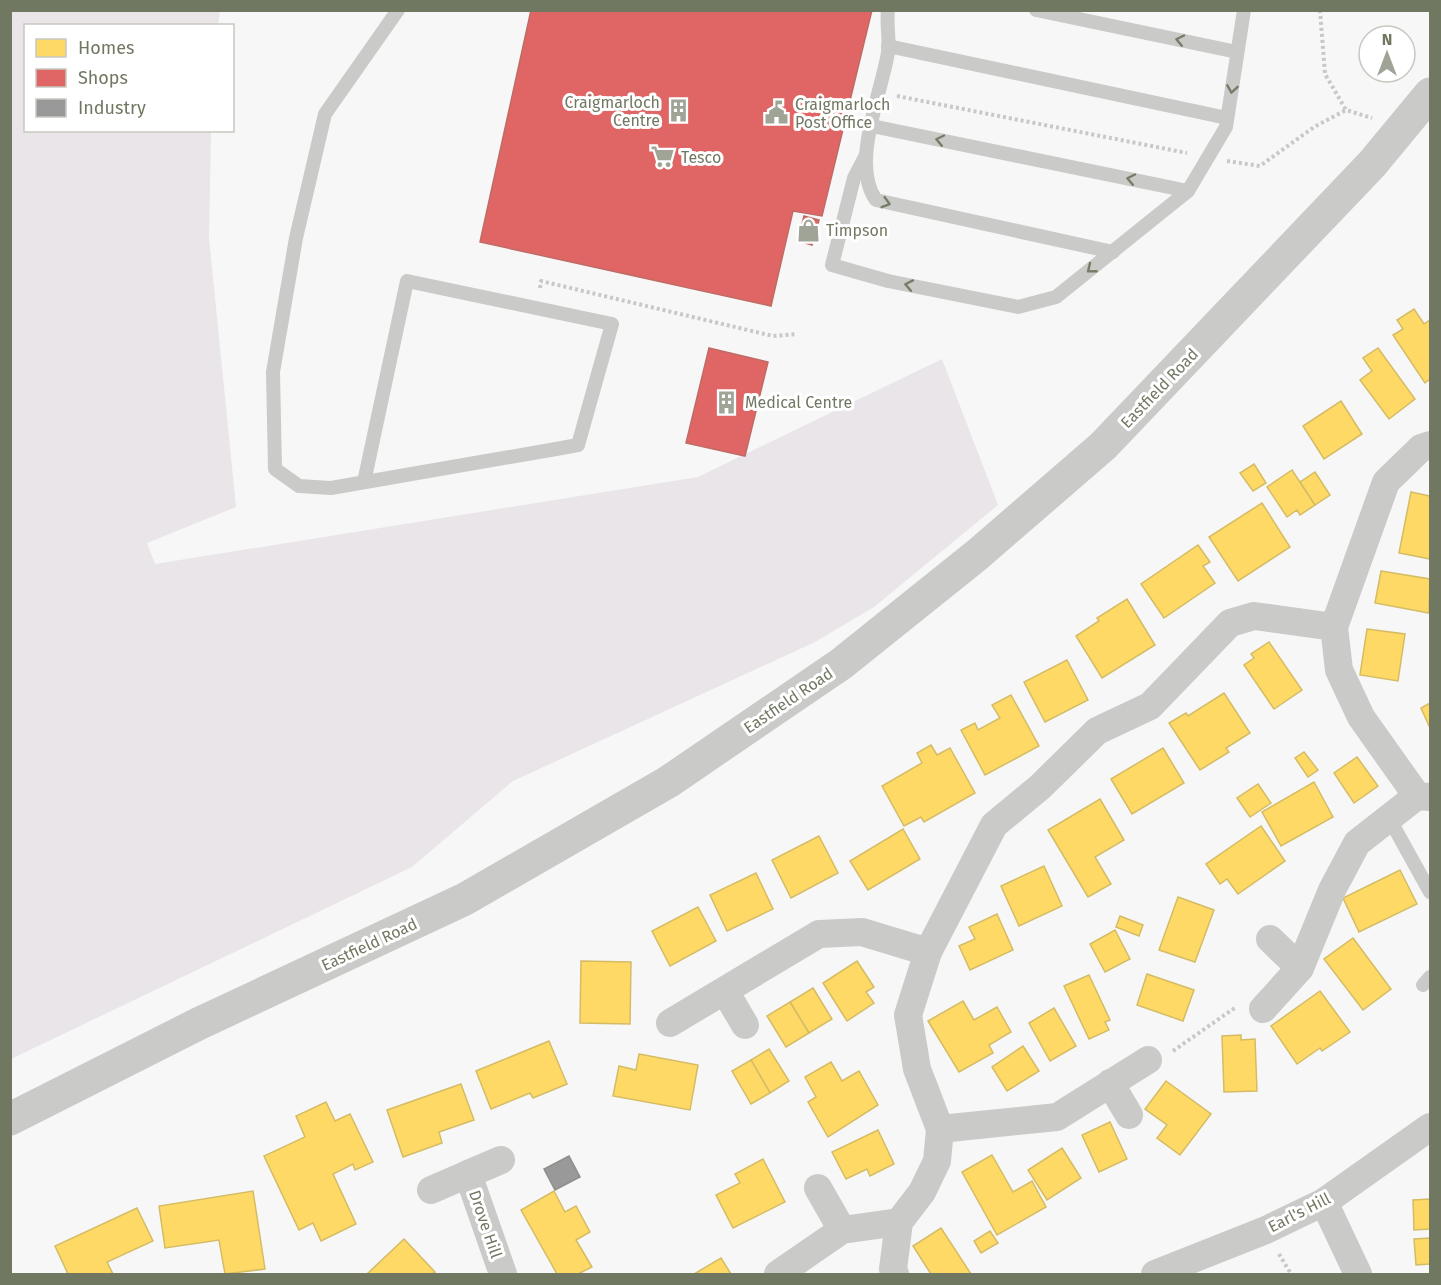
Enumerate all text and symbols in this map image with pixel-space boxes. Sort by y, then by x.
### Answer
legend [24,24,234,132]
north arrow [1357,24,1417,84]
text: N [1382,30,1392,49]
one-way arrow [1175,34,1185,47]
text: Homes [78,37,134,59]
text: Shops [78,67,128,89]
one-way arrow [1226,84,1238,94]
place label: Craigmarloch Centre [565,93,660,130]
place label: Craigmarloch Post Office [795,95,890,132]
text: Industry [78,97,146,119]
building icon: Craigmarloch Centre [665,98,691,124]
public building icon: Craigmarloch Post Office [764,100,790,126]
one-way arrow [935,134,945,147]
supermarket icon: Tesco [650,144,676,170]
place label: Tesco [681,148,721,167]
one-way arrow [1126,173,1136,186]
one-way arrow [880,196,891,208]
shop icon: Timpson [795,217,821,243]
place label: Timpson [826,221,888,240]
one-way arrow [1087,262,1098,273]
one-way arrow [905,279,915,292]
street label: Eastfield Road [1117,345,1202,432]
building icon: Medical Centre [714,389,740,415]
place label: Medical Centre [745,393,852,412]
street label: Eastfield Road [740,664,836,737]
street label: Eastfield Road [318,914,420,975]
street label: Drove Hill [465,1188,506,1261]
street label: Earl's Hill [1265,1189,1334,1236]

